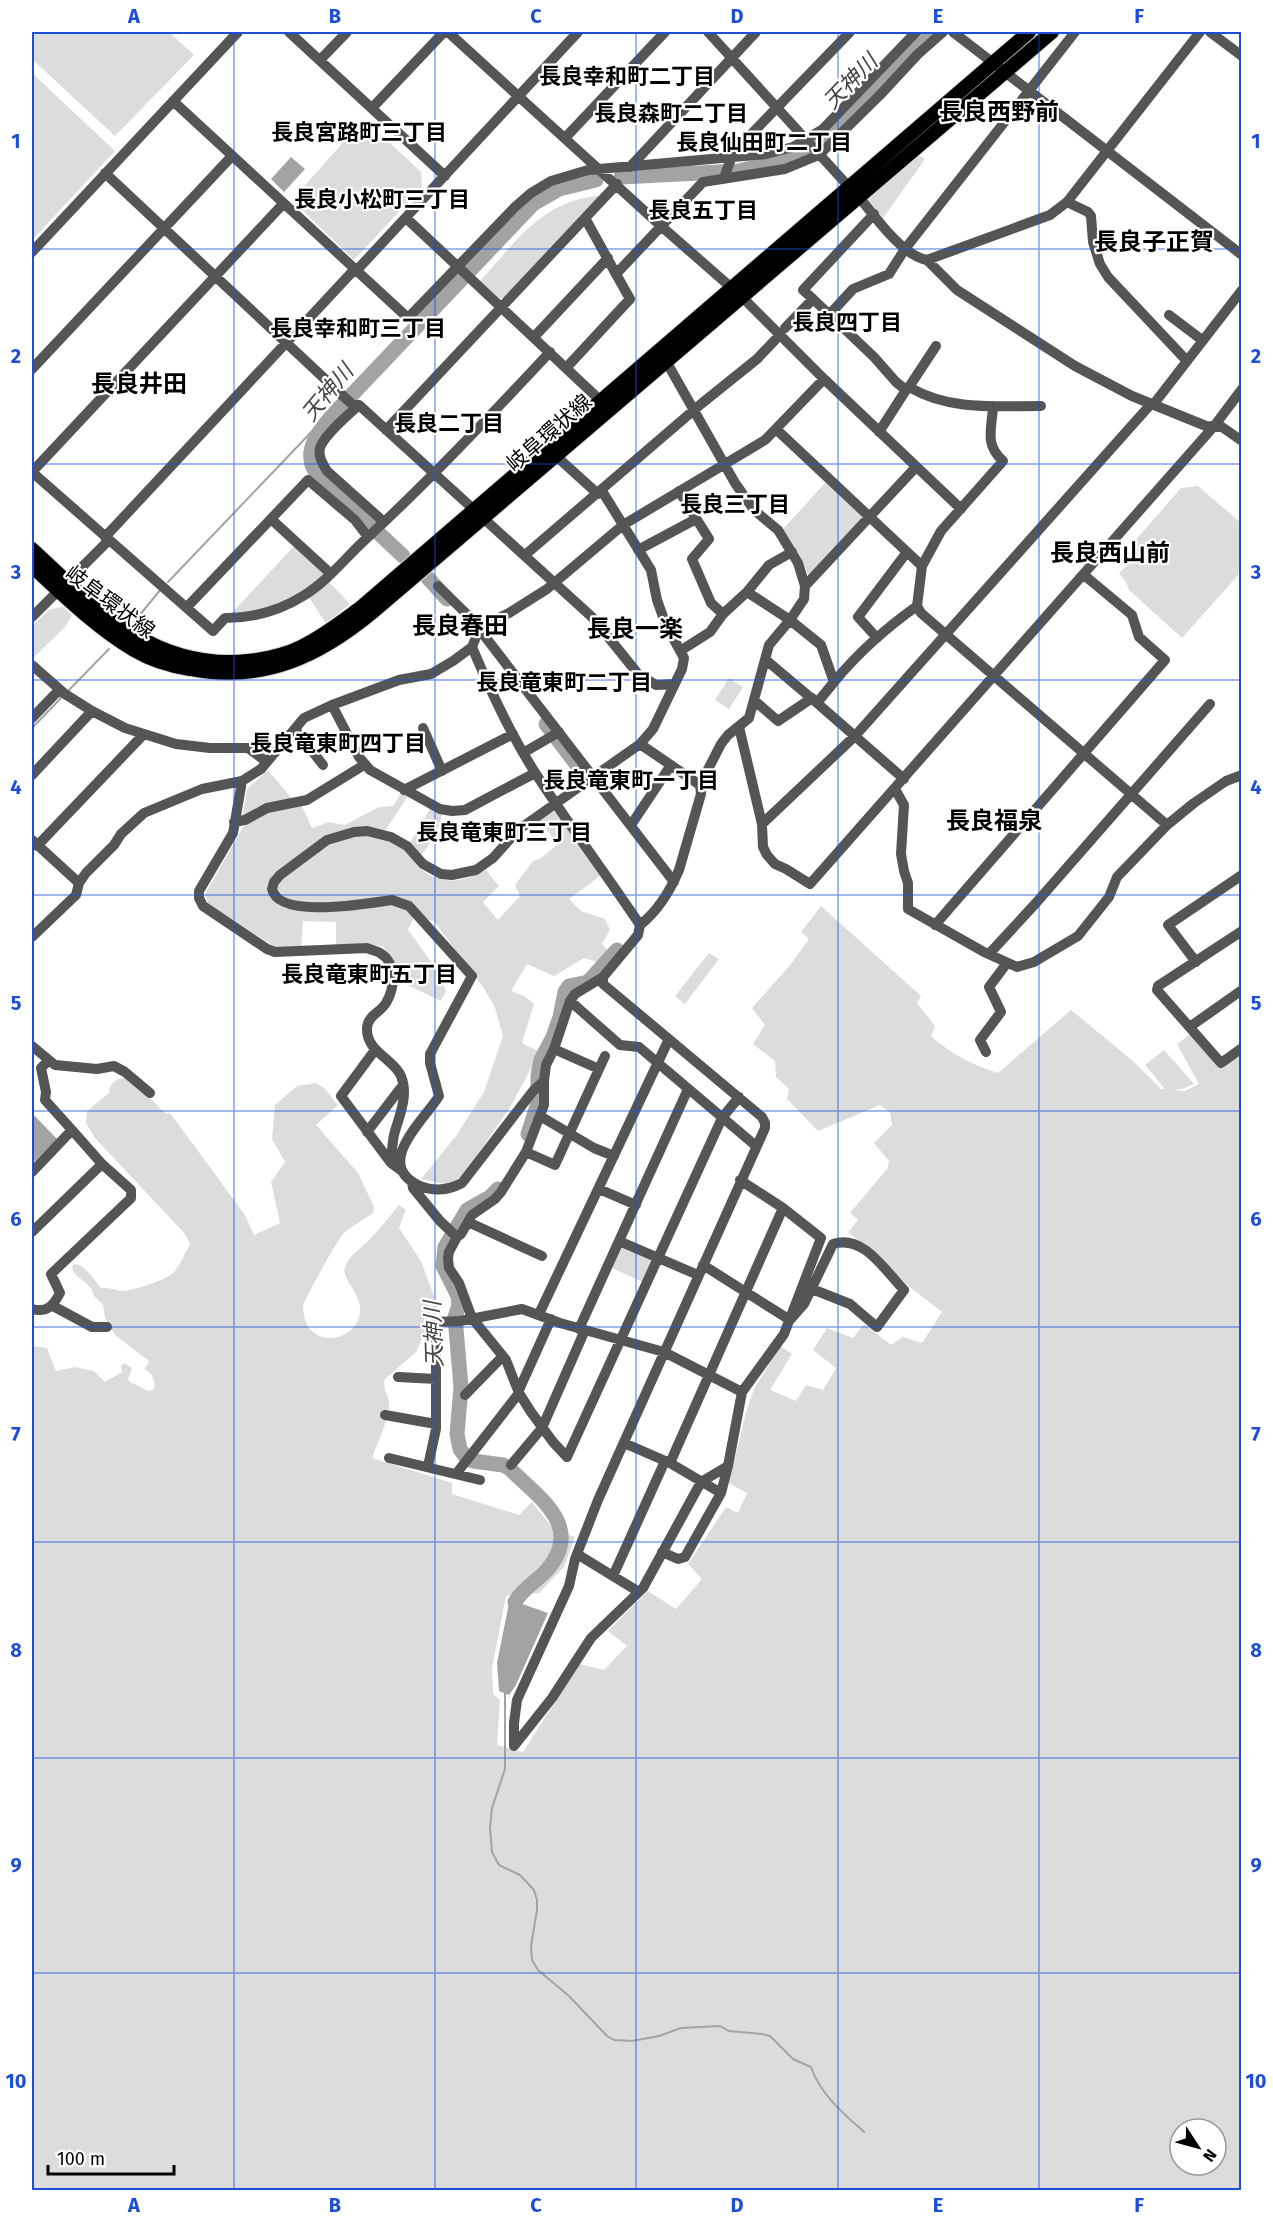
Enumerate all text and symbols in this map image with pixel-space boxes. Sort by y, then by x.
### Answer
text: A [127,4,141,28]
text: B [329,4,341,28]
text: C [530,4,542,28]
text: D [730,4,744,28]
text: E [933,4,943,28]
text: F [1134,4,1144,28]
water label: 天神川 [818,47,884,114]
district label: 長良幸和町二丁目 [539,63,715,90]
district label: 長良西野前 [939,98,1059,126]
district label: 長良森町二丁目 [594,100,748,127]
district label: 長良宮路町三丁目 [271,119,447,146]
text: 1 [11,129,21,153]
district label: 長良仙田町二丁目 [676,129,852,156]
text: 1 [1251,129,1261,153]
district label: 長良小松町三丁目 [294,186,470,213]
district label: 長良五丁目 [648,197,758,224]
district label: 長良子正賀 [1094,228,1214,256]
district label: 長良四丁目 [792,309,902,336]
district label: 長良幸和町三丁目 [270,315,446,342]
text: 2 [11,344,21,368]
text: 2 [1251,344,1261,368]
water label: 天神川 [296,357,360,426]
district label: 長良井田 [91,370,187,398]
street label: 岐阜環状線 [501,389,597,477]
district label: 長良二丁目 [394,410,504,437]
district label: 長良三丁目 [680,491,790,518]
district label: 長良西山前 [1050,539,1170,567]
text: 3 [10,560,21,584]
street label: 岐阜環状線 [60,560,160,644]
text: 3 [1250,560,1261,584]
district label: 長良春田 [412,612,508,640]
district label: 長良一楽 [587,615,683,643]
district label: 長良竜東町二丁目 [476,669,652,696]
district label: 長良竜東町四丁目 [250,730,426,757]
district label: 長良竜東町一丁目 [543,767,719,794]
text: 4 [10,775,22,799]
text: 4 [1250,775,1262,799]
district label: 長良福泉 [946,807,1042,835]
district label: 長良竜東町三丁目 [416,819,592,846]
district label: 長良竜東町五丁目 [281,961,457,988]
text: 5 [11,991,22,1015]
text: 5 [1251,991,1262,1015]
text: 6 [10,1207,22,1231]
text: 6 [1250,1207,1262,1231]
water label: 天神川 [419,1299,448,1367]
text: 7 [11,1422,21,1446]
text: 7 [1251,1422,1261,1446]
text: 8 [10,1638,22,1662]
text: 8 [1250,1638,1262,1662]
text: 9 [10,1853,22,1877]
text: 9 [1250,1853,1262,1877]
text: 10 [6,2069,26,2093]
text: 10 [1246,2069,1266,2093]
north arrow [1168,2117,1228,2177]
scale bar [48,2138,174,2176]
text: N [1199,2146,1221,2165]
text: 100 m [57,2148,105,2170]
text: A [127,2193,141,2217]
text: B [329,2193,341,2217]
text: C [530,2193,542,2217]
text: D [730,2193,744,2217]
text: E [933,2193,943,2217]
text: F [1134,2193,1144,2217]

